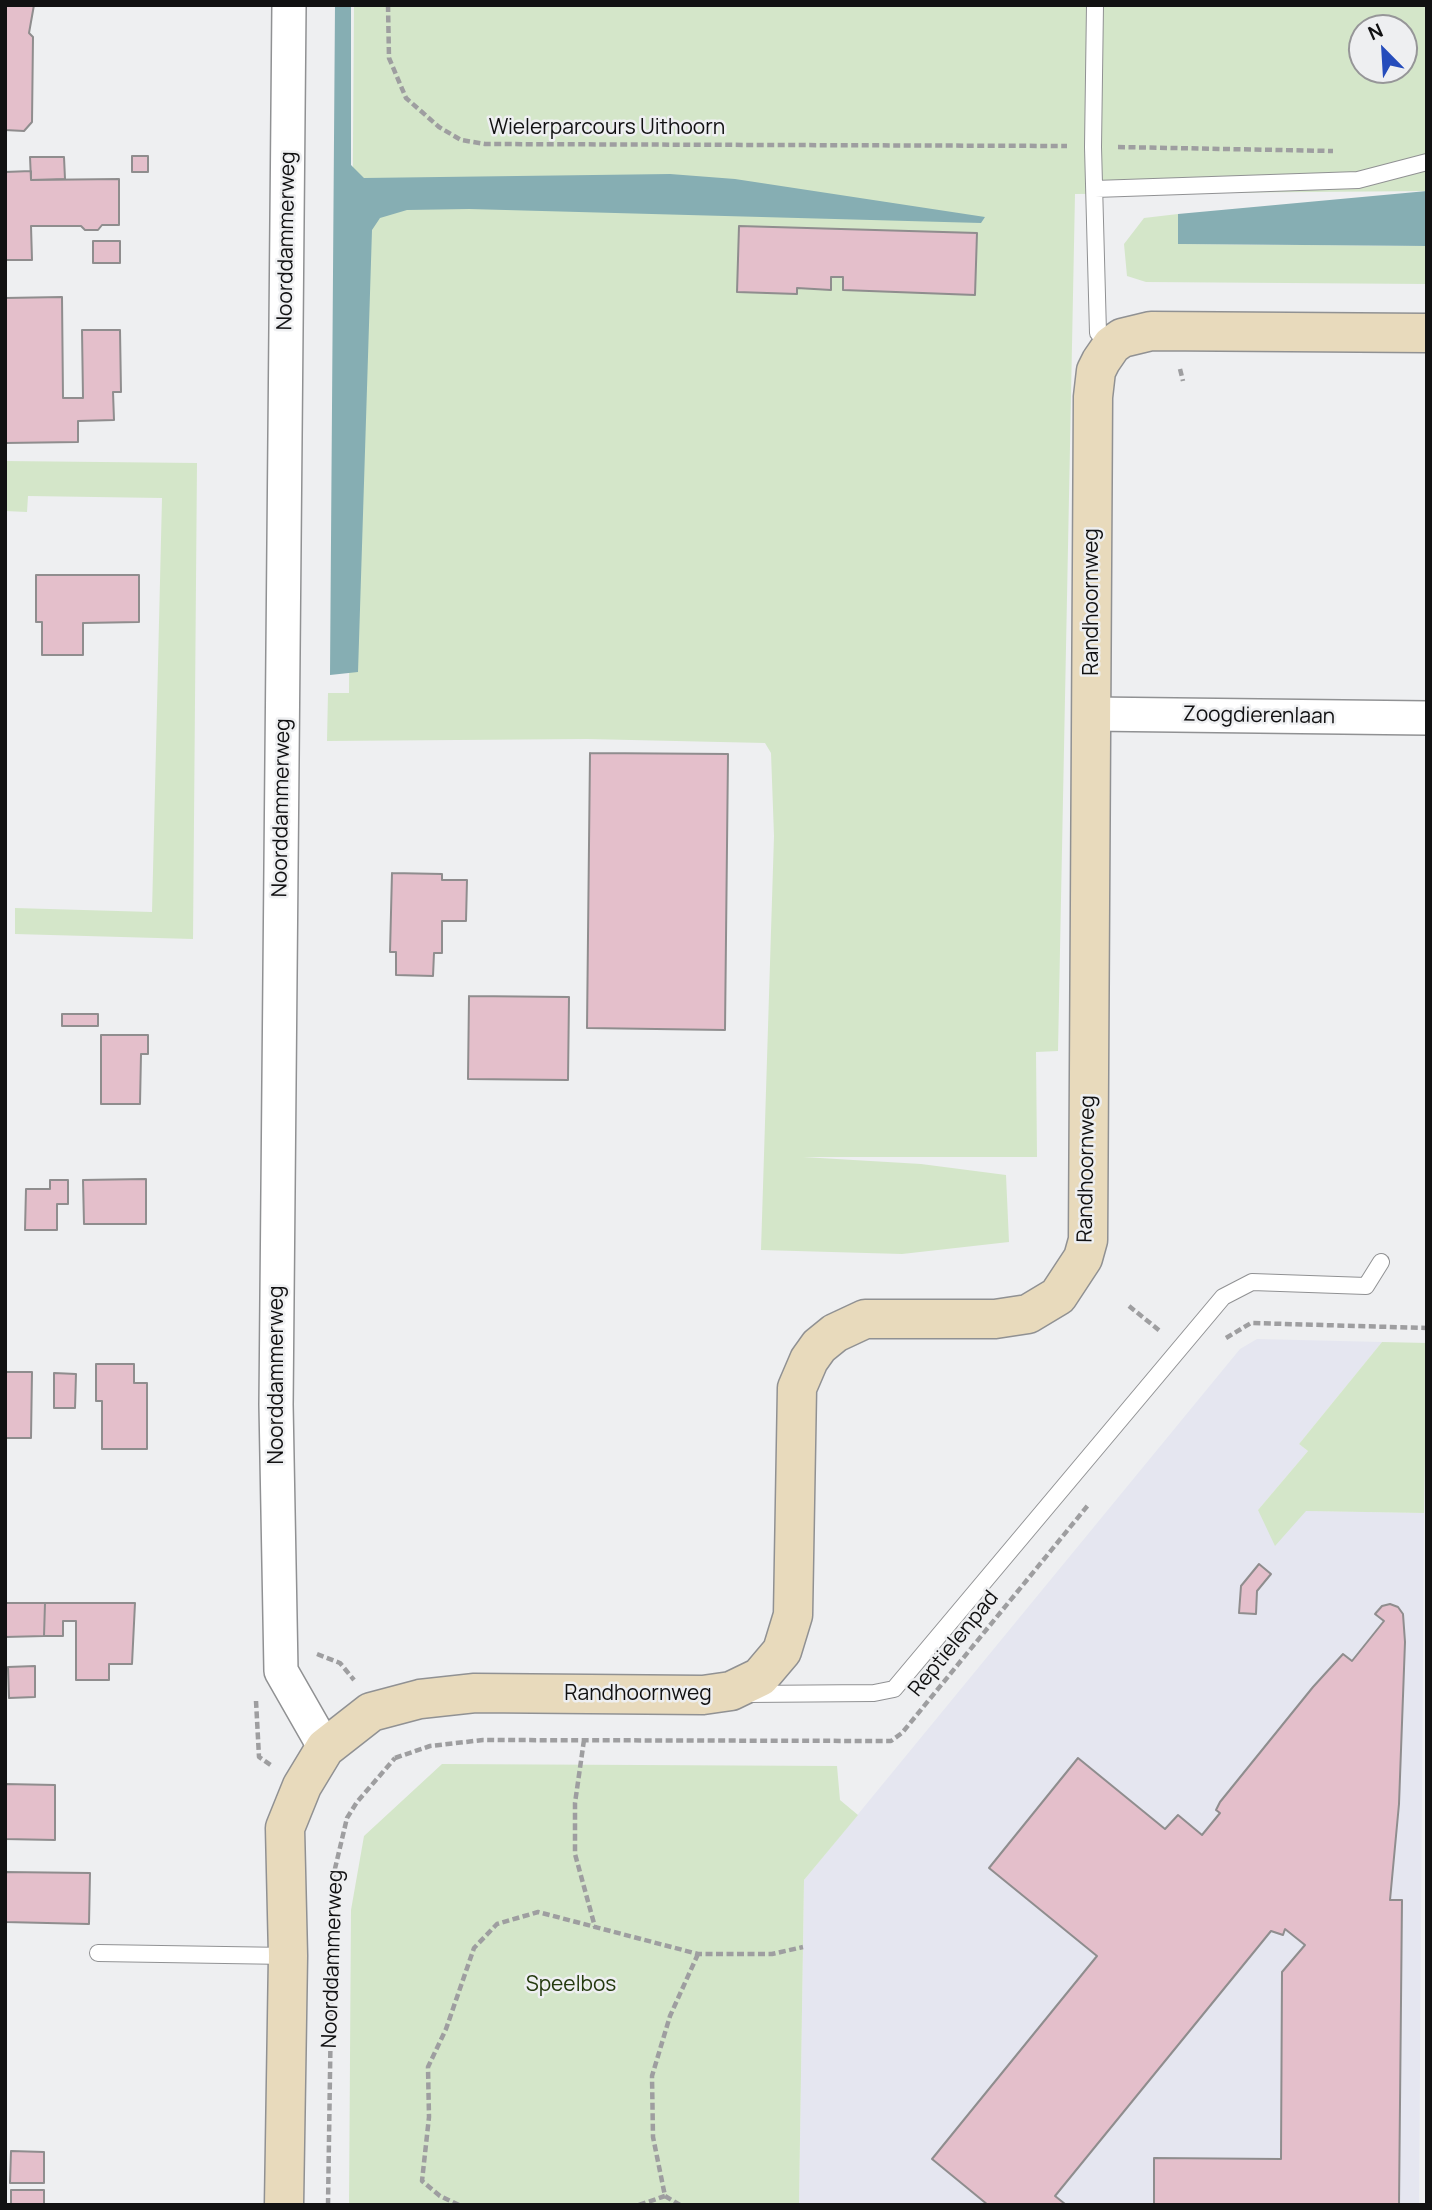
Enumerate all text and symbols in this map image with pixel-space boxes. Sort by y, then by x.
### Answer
north arrow [1348,14,1418,84]
text: N [1364,17,1387,46]
street label: Wielerparcours Uithoorn [489,115,725,141]
street label: Noorddammerweg [273,151,301,331]
street label: Randhoornweg [1079,528,1105,676]
street label: Zoogdierenlaan [1183,702,1335,730]
street label: Noorddammerweg [268,718,296,898]
street label: Randhoornweg [1073,1095,1101,1243]
street label: Noorddammerweg [264,1286,290,1464]
street label: Reptielenpad [904,1586,1004,1702]
street label: Randhoornweg [564,1681,712,1707]
street label: Noorddammerweg [317,1869,349,2049]
park label: Speelbos [526,1972,616,1998]

